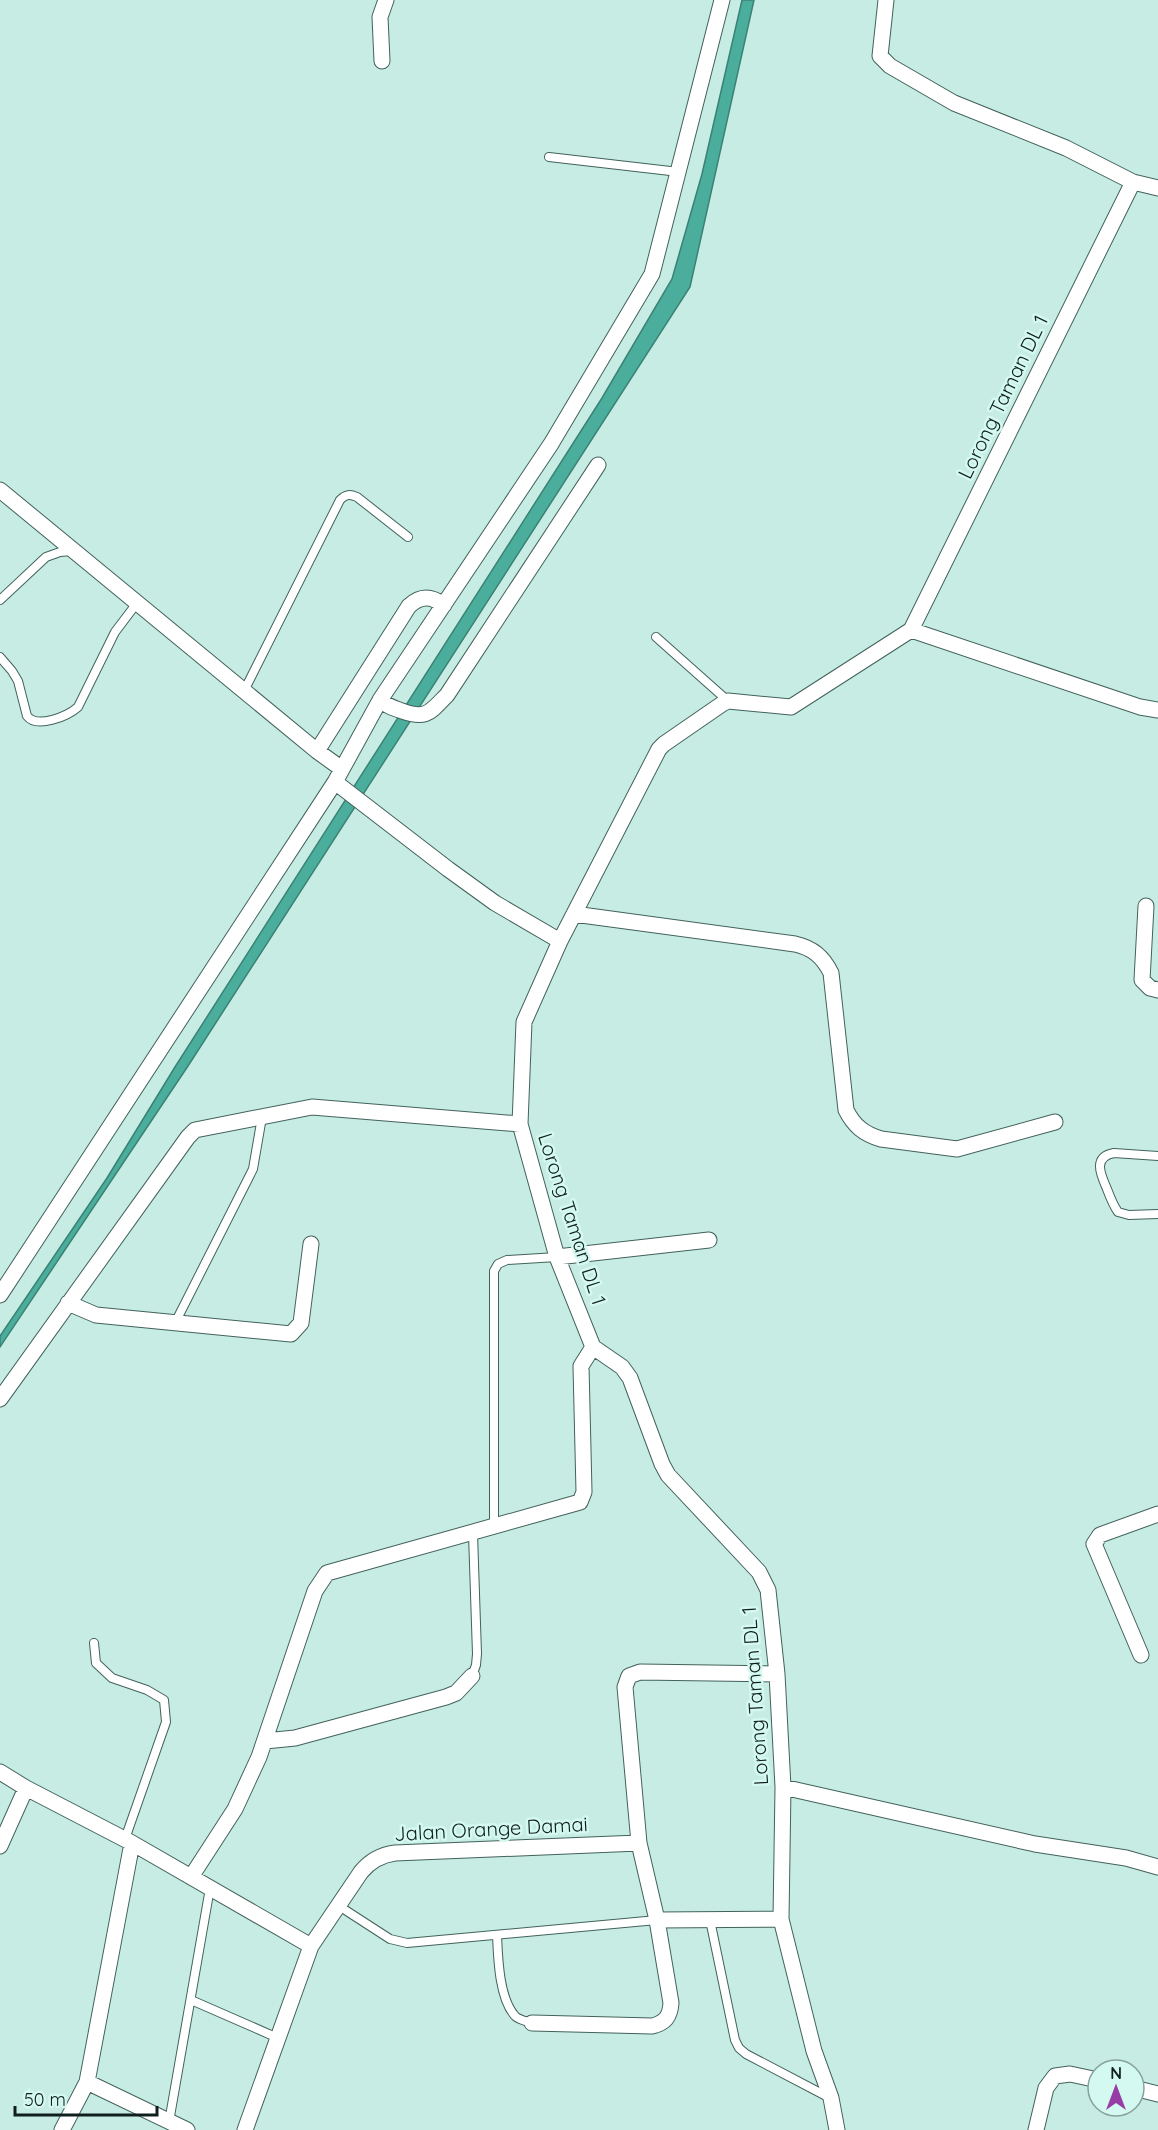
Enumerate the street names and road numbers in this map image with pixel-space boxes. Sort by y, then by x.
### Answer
street label: Lorong Taman DL 1 [952,311,1053,483]
street label: Lorong Taman DL 1 [533,1130,612,1308]
street label: Lorong Taman DL 1 [736,1606,773,1786]
street label: Jalan Orange Damai [394,1811,588,1846]

